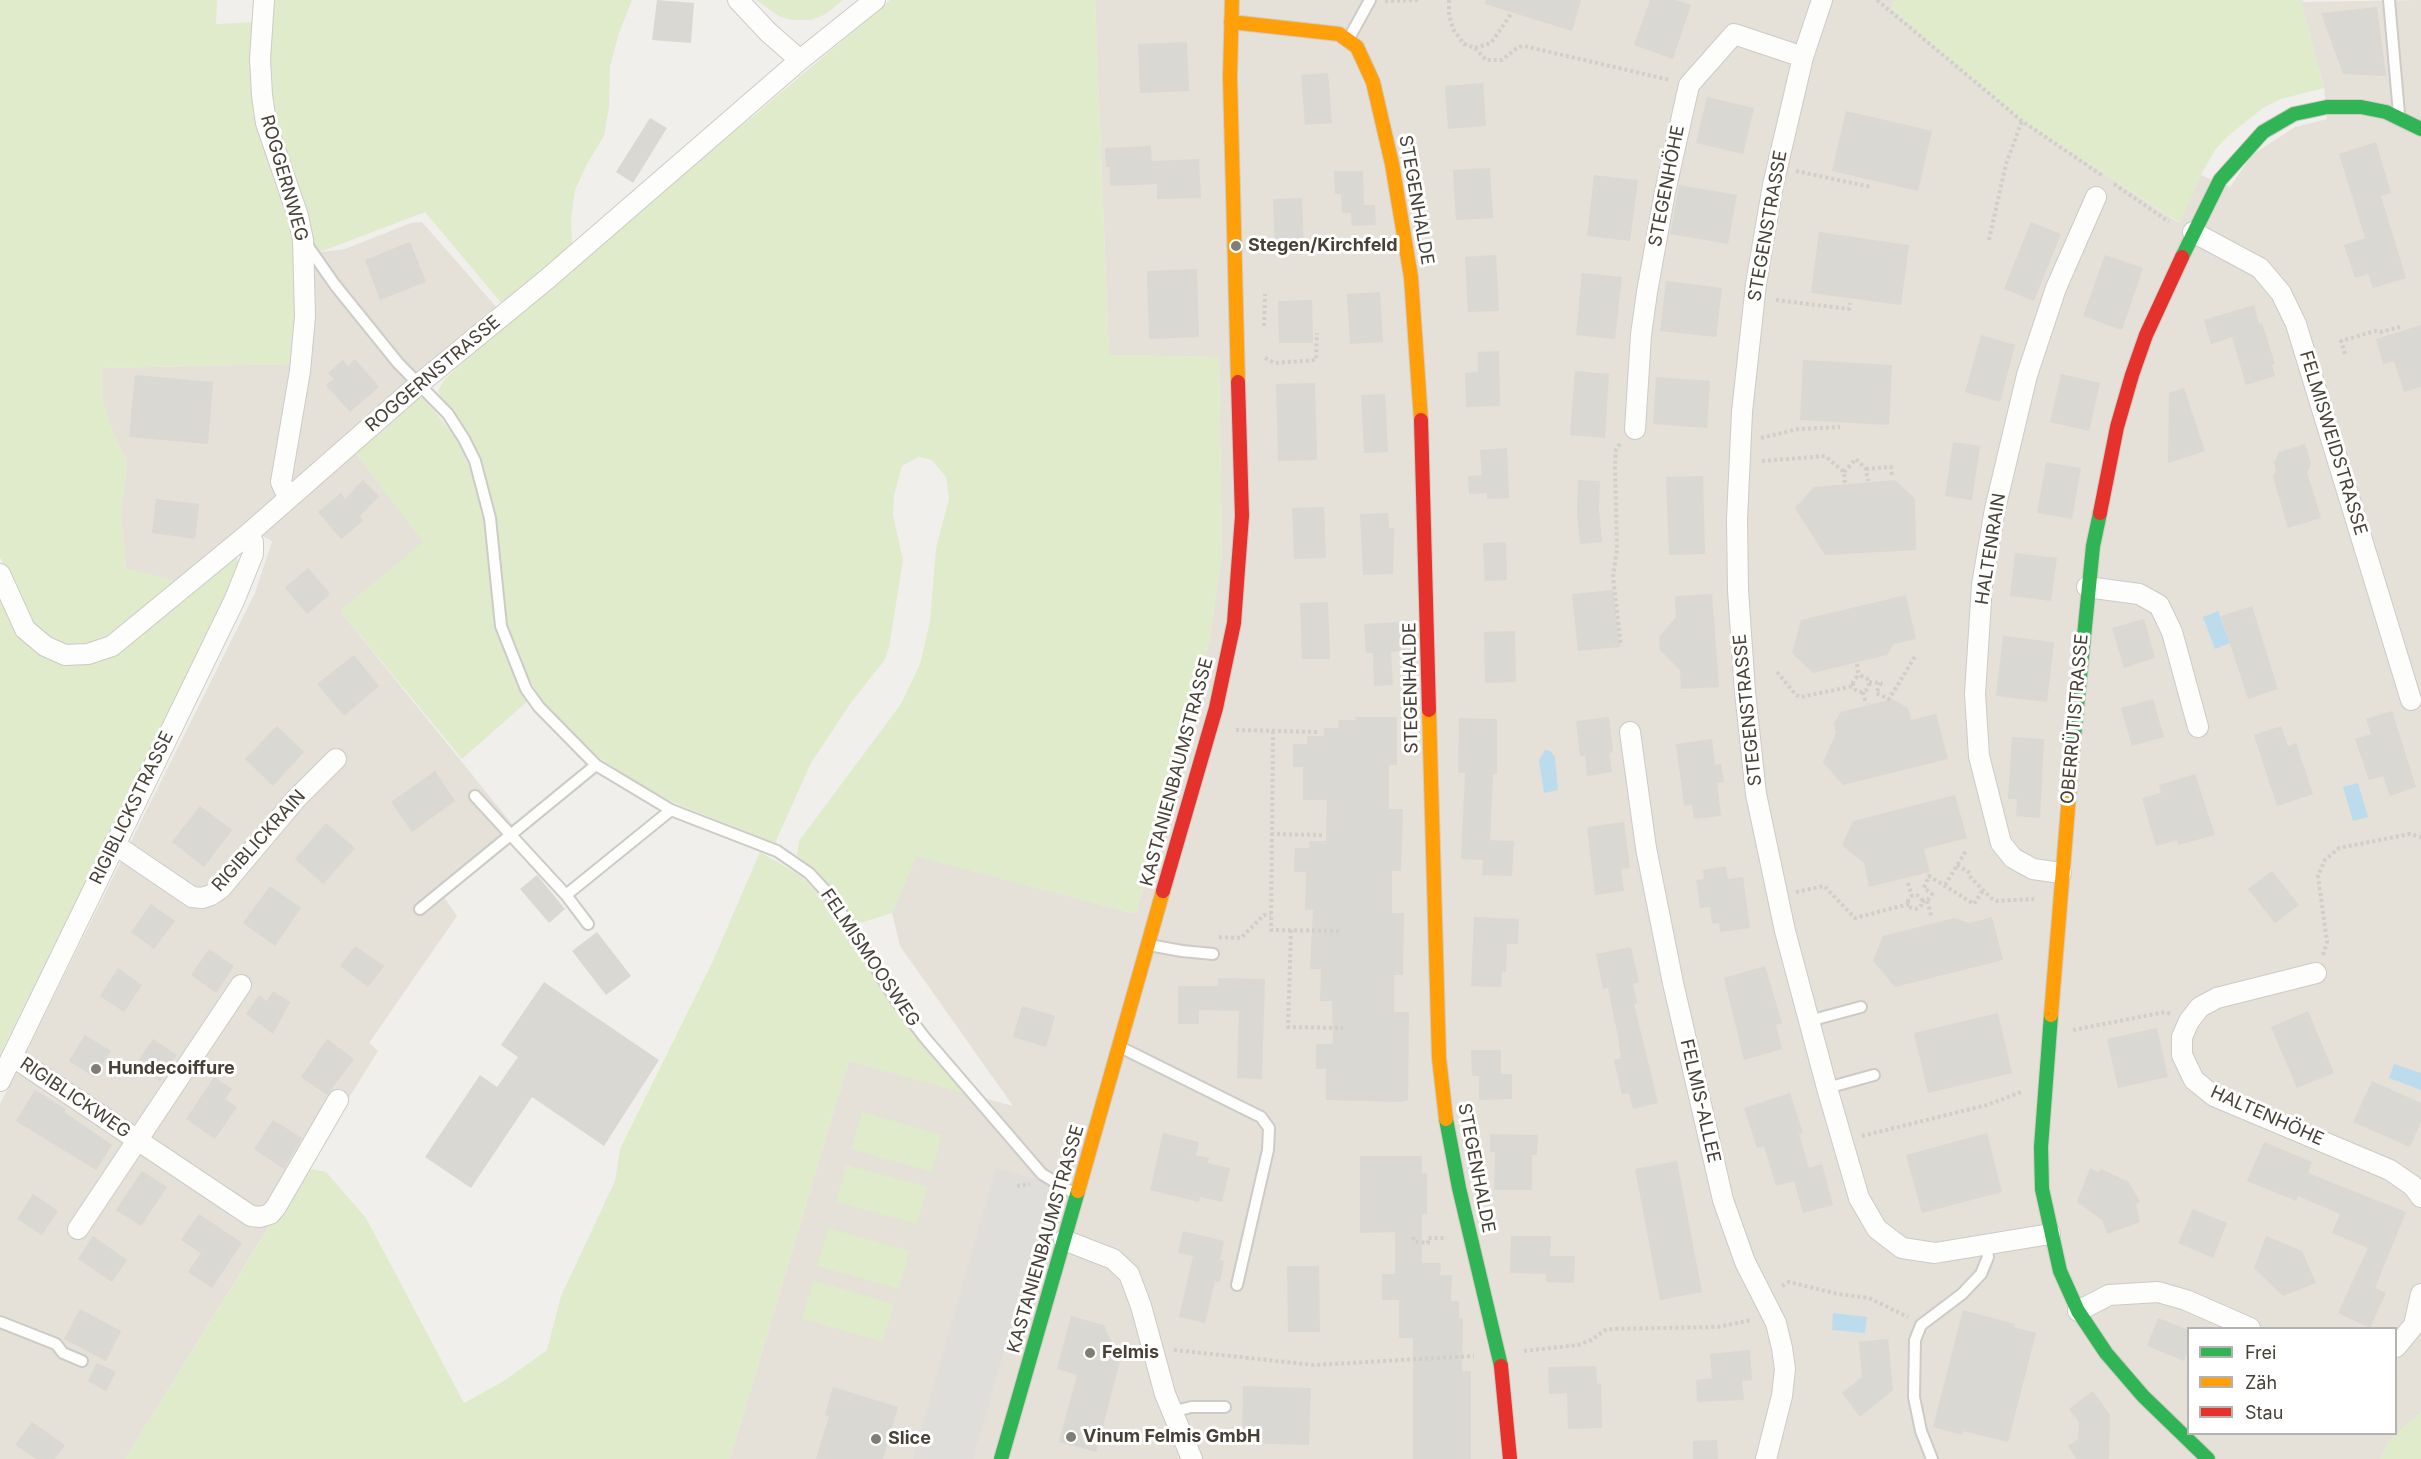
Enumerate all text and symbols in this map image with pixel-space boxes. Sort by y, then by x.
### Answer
street label: ROGGERNWEG [256,112,312,244]
street label: STEGENHÖHE [1645,124,1689,248]
street label: STEGENHALDE [1394,133,1438,267]
street label: STEGENSTRASSE [1744,149,1792,303]
place label: Stegen/Kirchfeld [1248,235,1398,257]
marker: Stegen/Kirchfeld [1229,239,1243,253]
street label: ROGGERNSTRASSE [361,311,505,437]
street label: FELMISWEIDSTRASSE [2295,348,2371,538]
street label: HALTENRAIN [1972,492,2010,606]
street label: STEGENHALDE [1399,622,1423,754]
street label: STEGENSTRASSE [1729,633,1767,787]
street label: OBERRÜTISTRASSE [2057,633,2093,805]
street label: KASTANIENBAUMSTRASSE [1136,655,1218,889]
street label: RIGIBLICKSTRASSE [86,728,178,888]
street label: RIGIBLICKRAIN [208,786,310,896]
street label: FELMISMOOSWEG [816,885,924,1031]
street label: FELMIS-ALLEE [1675,1037,1725,1165]
street label: RIGIBLICKWEG [16,1053,134,1143]
place label: Hundecoiffure [108,1058,235,1080]
marker: Hundecoiffure [89,1062,103,1076]
street label: HALTENHÖHE [2207,1081,2327,1151]
street label: STEGENHALDE [1453,1101,1499,1235]
street label: KASTANIENBAUMSTRASSE [1003,1123,1089,1355]
legend [2187,1327,2397,1435]
place label: Felmis [1102,1342,1159,1364]
text: Frei [2245,1342,2276,1363]
marker: Felmis [1083,1346,1097,1360]
text: Zäh [2245,1372,2277,1393]
text: Stau [2245,1402,2283,1423]
place label: Vinum Felmis GmbH [1083,1426,1260,1448]
place label: Slice [888,1428,931,1450]
marker: Vinum Felmis GmbH [1064,1430,1078,1444]
marker: Slice [869,1432,883,1446]

